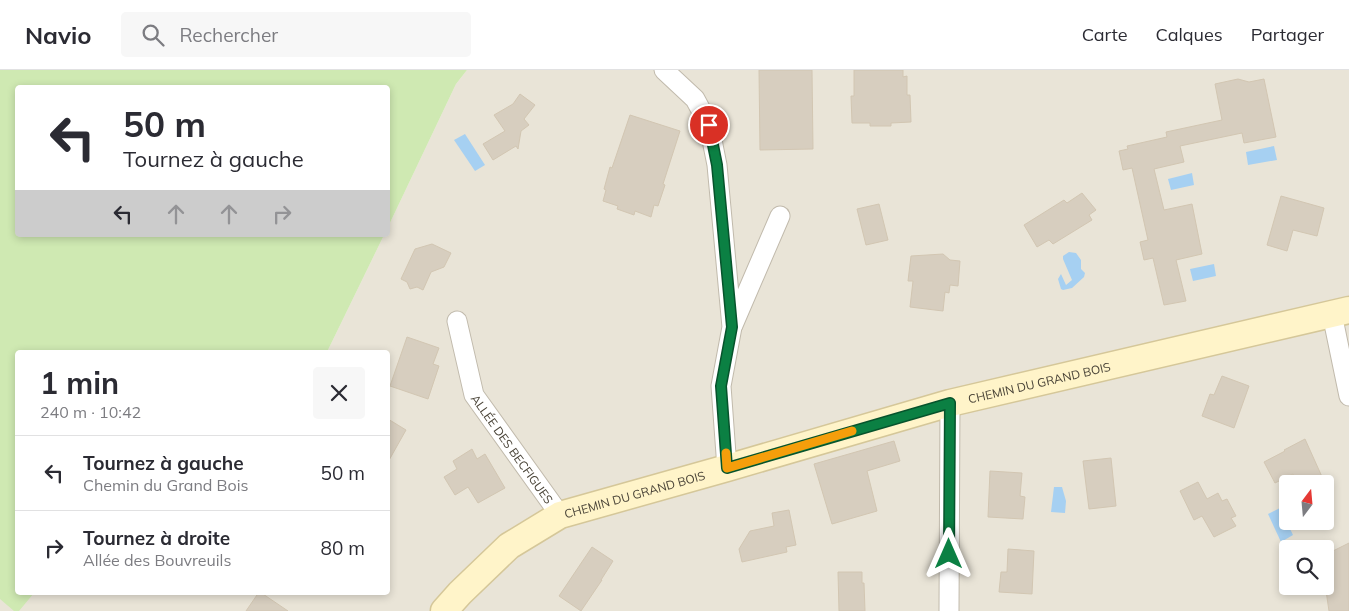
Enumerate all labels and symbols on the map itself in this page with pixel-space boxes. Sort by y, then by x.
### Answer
pin [688,104,730,146]
street label: CHEMIN DU GRAND BOIS [966,358,1112,406]
street label: ALLÉE DES BECFIGUES [468,391,557,506]
street label: CHEMIN DU GRAND BOIS [562,467,707,521]
north arrow [1279,475,1334,530]
position arrow [922,527,974,579]

